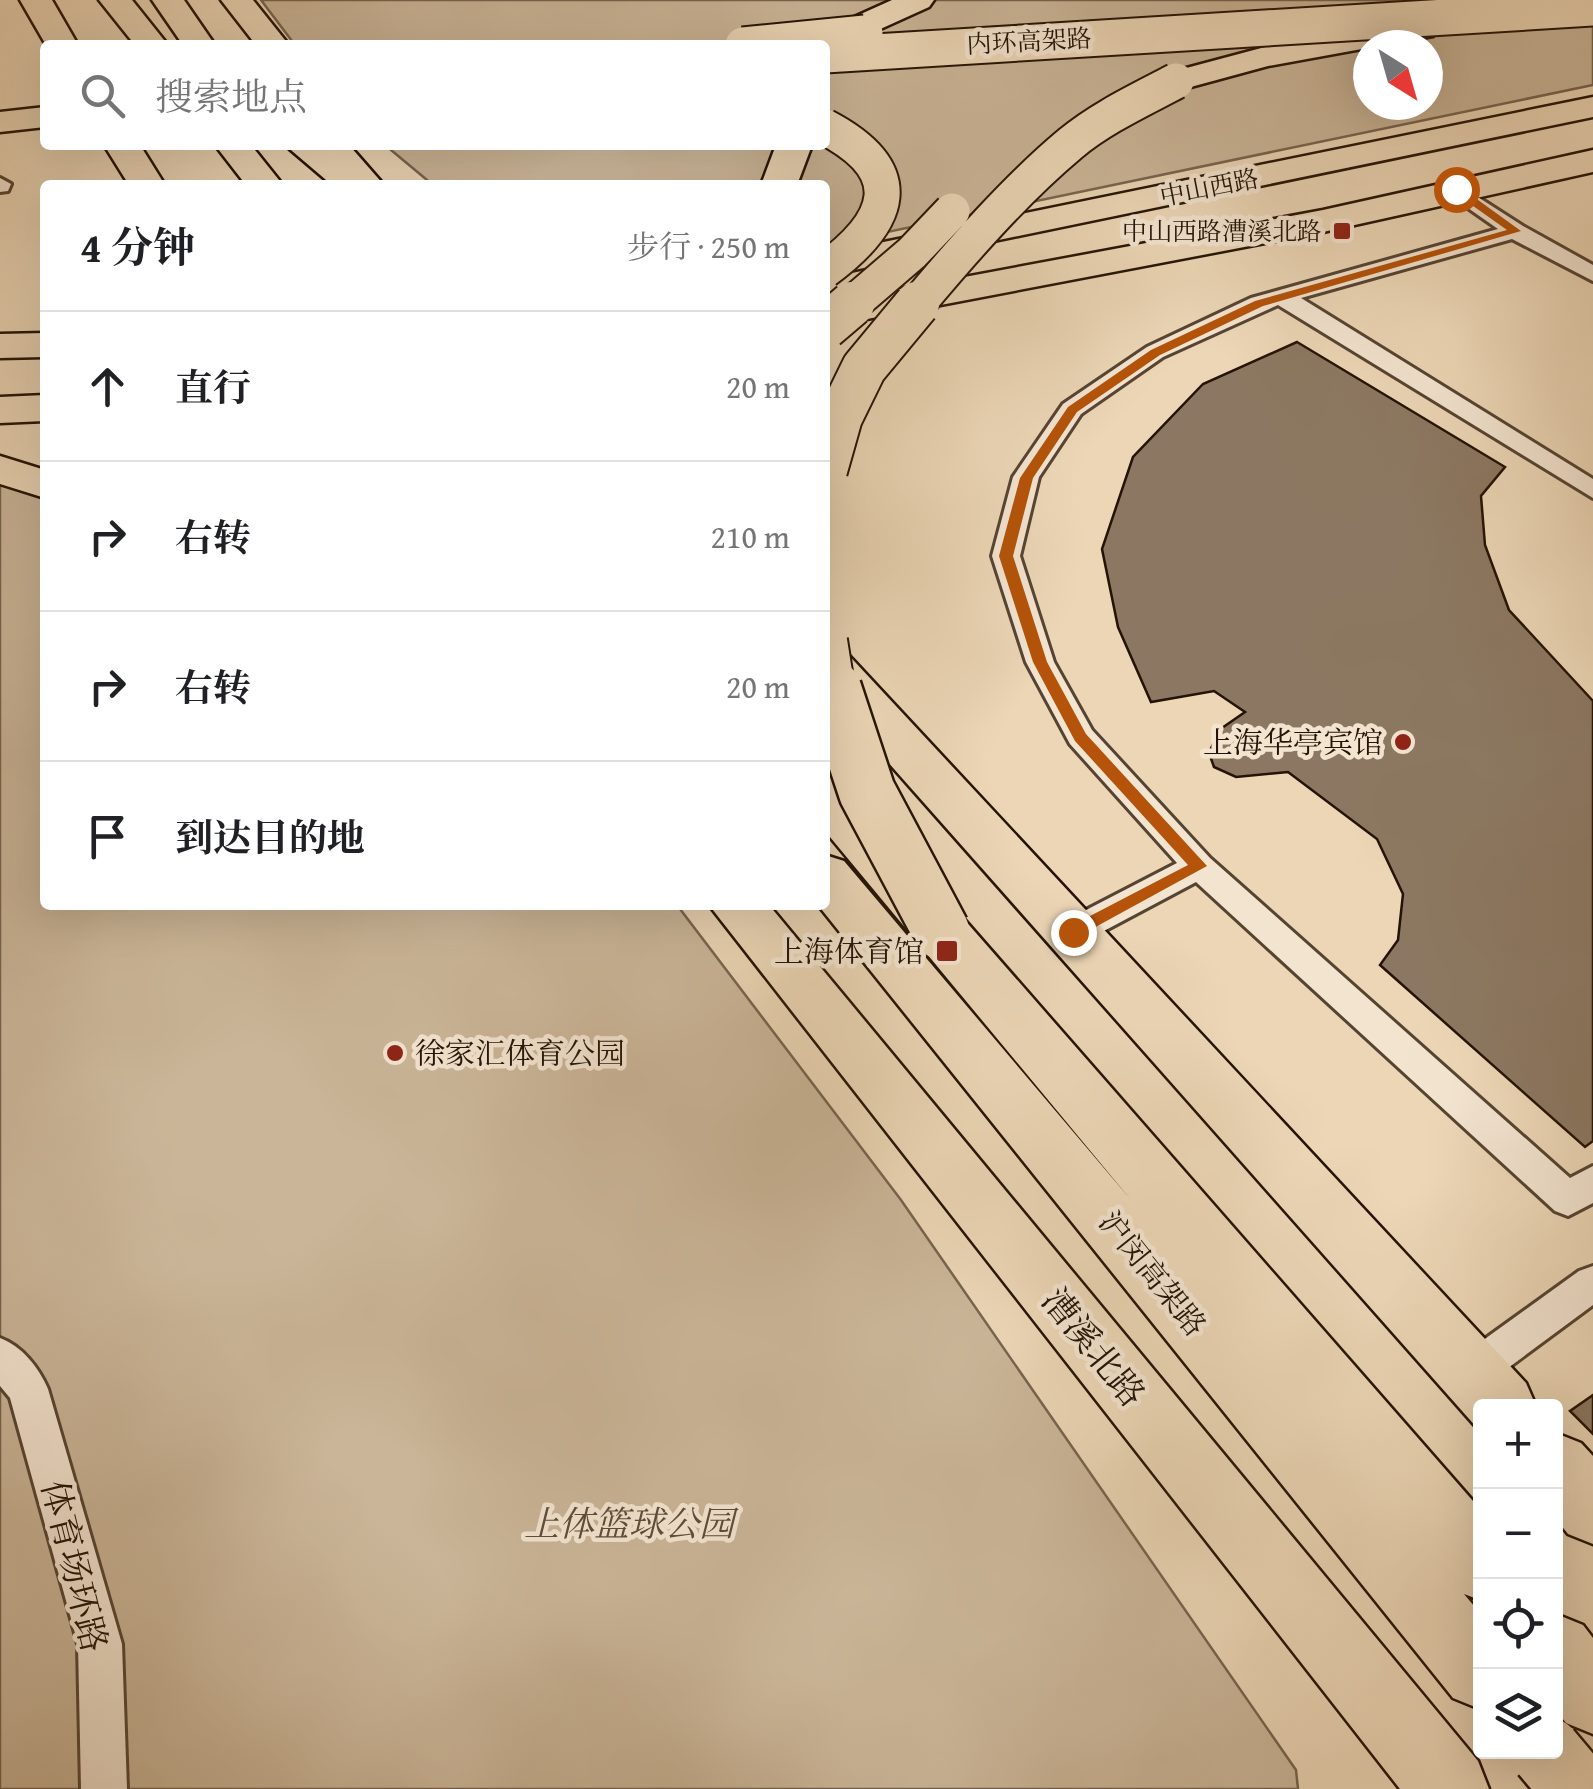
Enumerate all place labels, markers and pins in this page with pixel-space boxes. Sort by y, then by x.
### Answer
place label: 中山西路漕溪北路 [1122,213,1322,249]
marker: 中山西路漕溪北路 [1331,220,1353,242]
place label: 上海华亭宾馆 [1203,720,1383,764]
marker: 上海华亭宾馆 [1392,731,1414,753]
place label: 上海体育馆 [774,929,924,973]
marker: 上海体育馆 [934,938,960,964]
place label: 徐家汇体育公园 [415,1031,625,1075]
marker: 徐家汇体育公园 [384,1042,406,1064]

